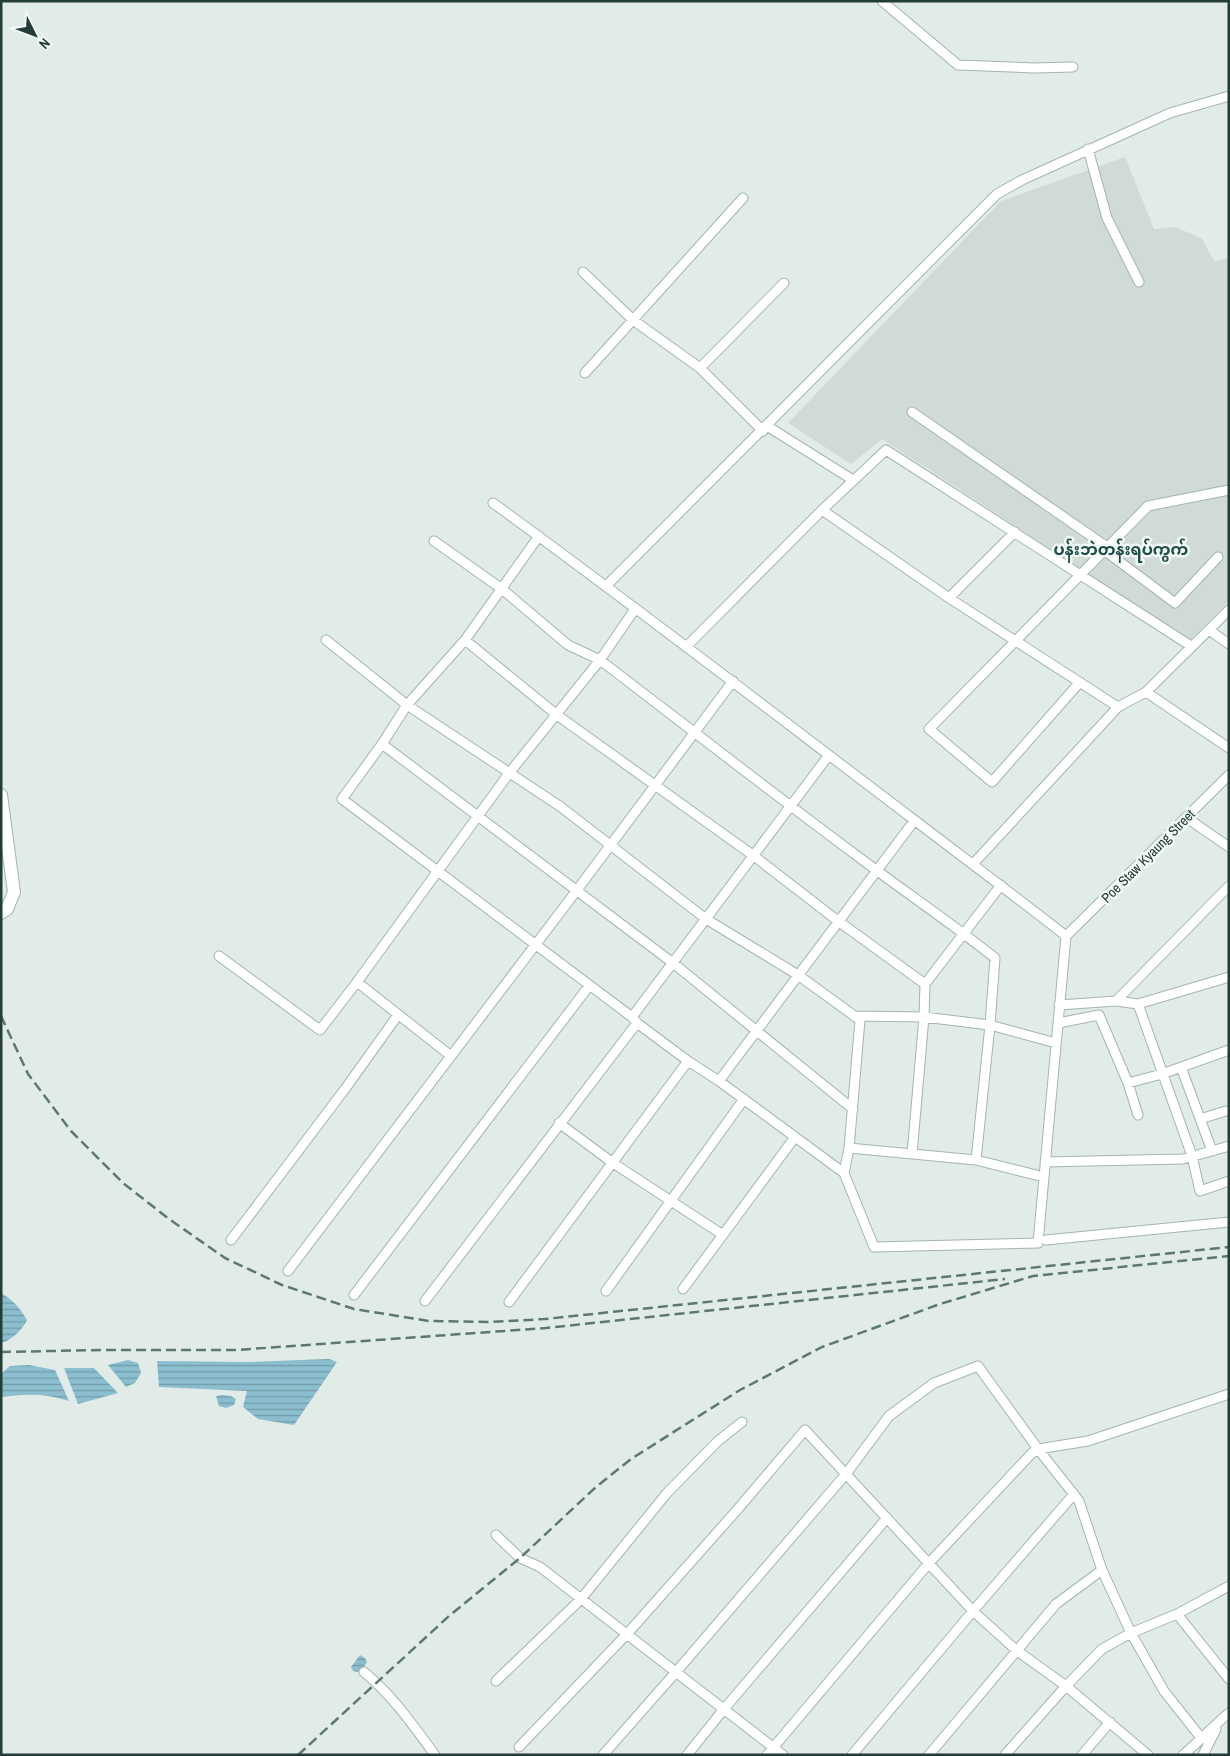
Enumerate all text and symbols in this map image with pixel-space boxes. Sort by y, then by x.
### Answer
north arrow [10,10,60,60]
text: N [35,35,54,53]
district label: ပန်းဘဲတန်းရပ်ကွက် [1054,538,1189,563]
street label: Poe Staw Kyaung Street [1097,805,1199,907]

